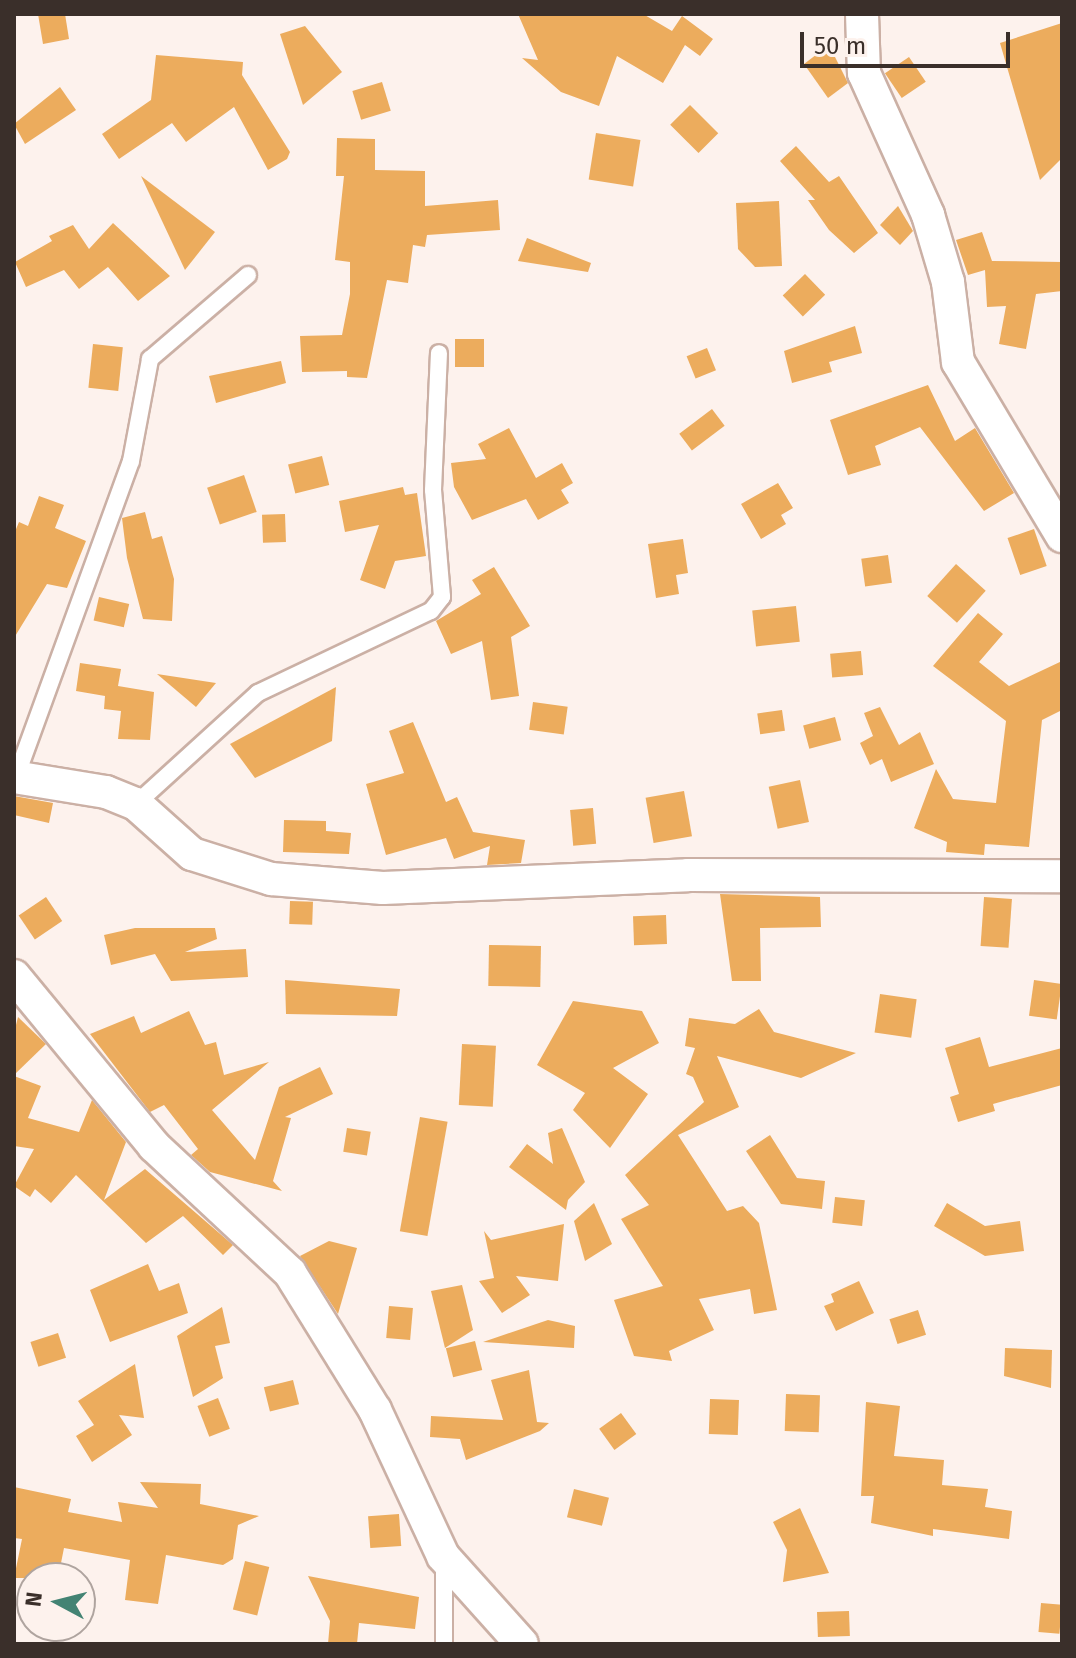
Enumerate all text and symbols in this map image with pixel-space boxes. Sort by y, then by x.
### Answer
scale bar [804,16,1014,66]
text: 50 m [814,32,866,60]
north arrow [16,1562,96,1642]
text: N [19,1590,48,1608]

